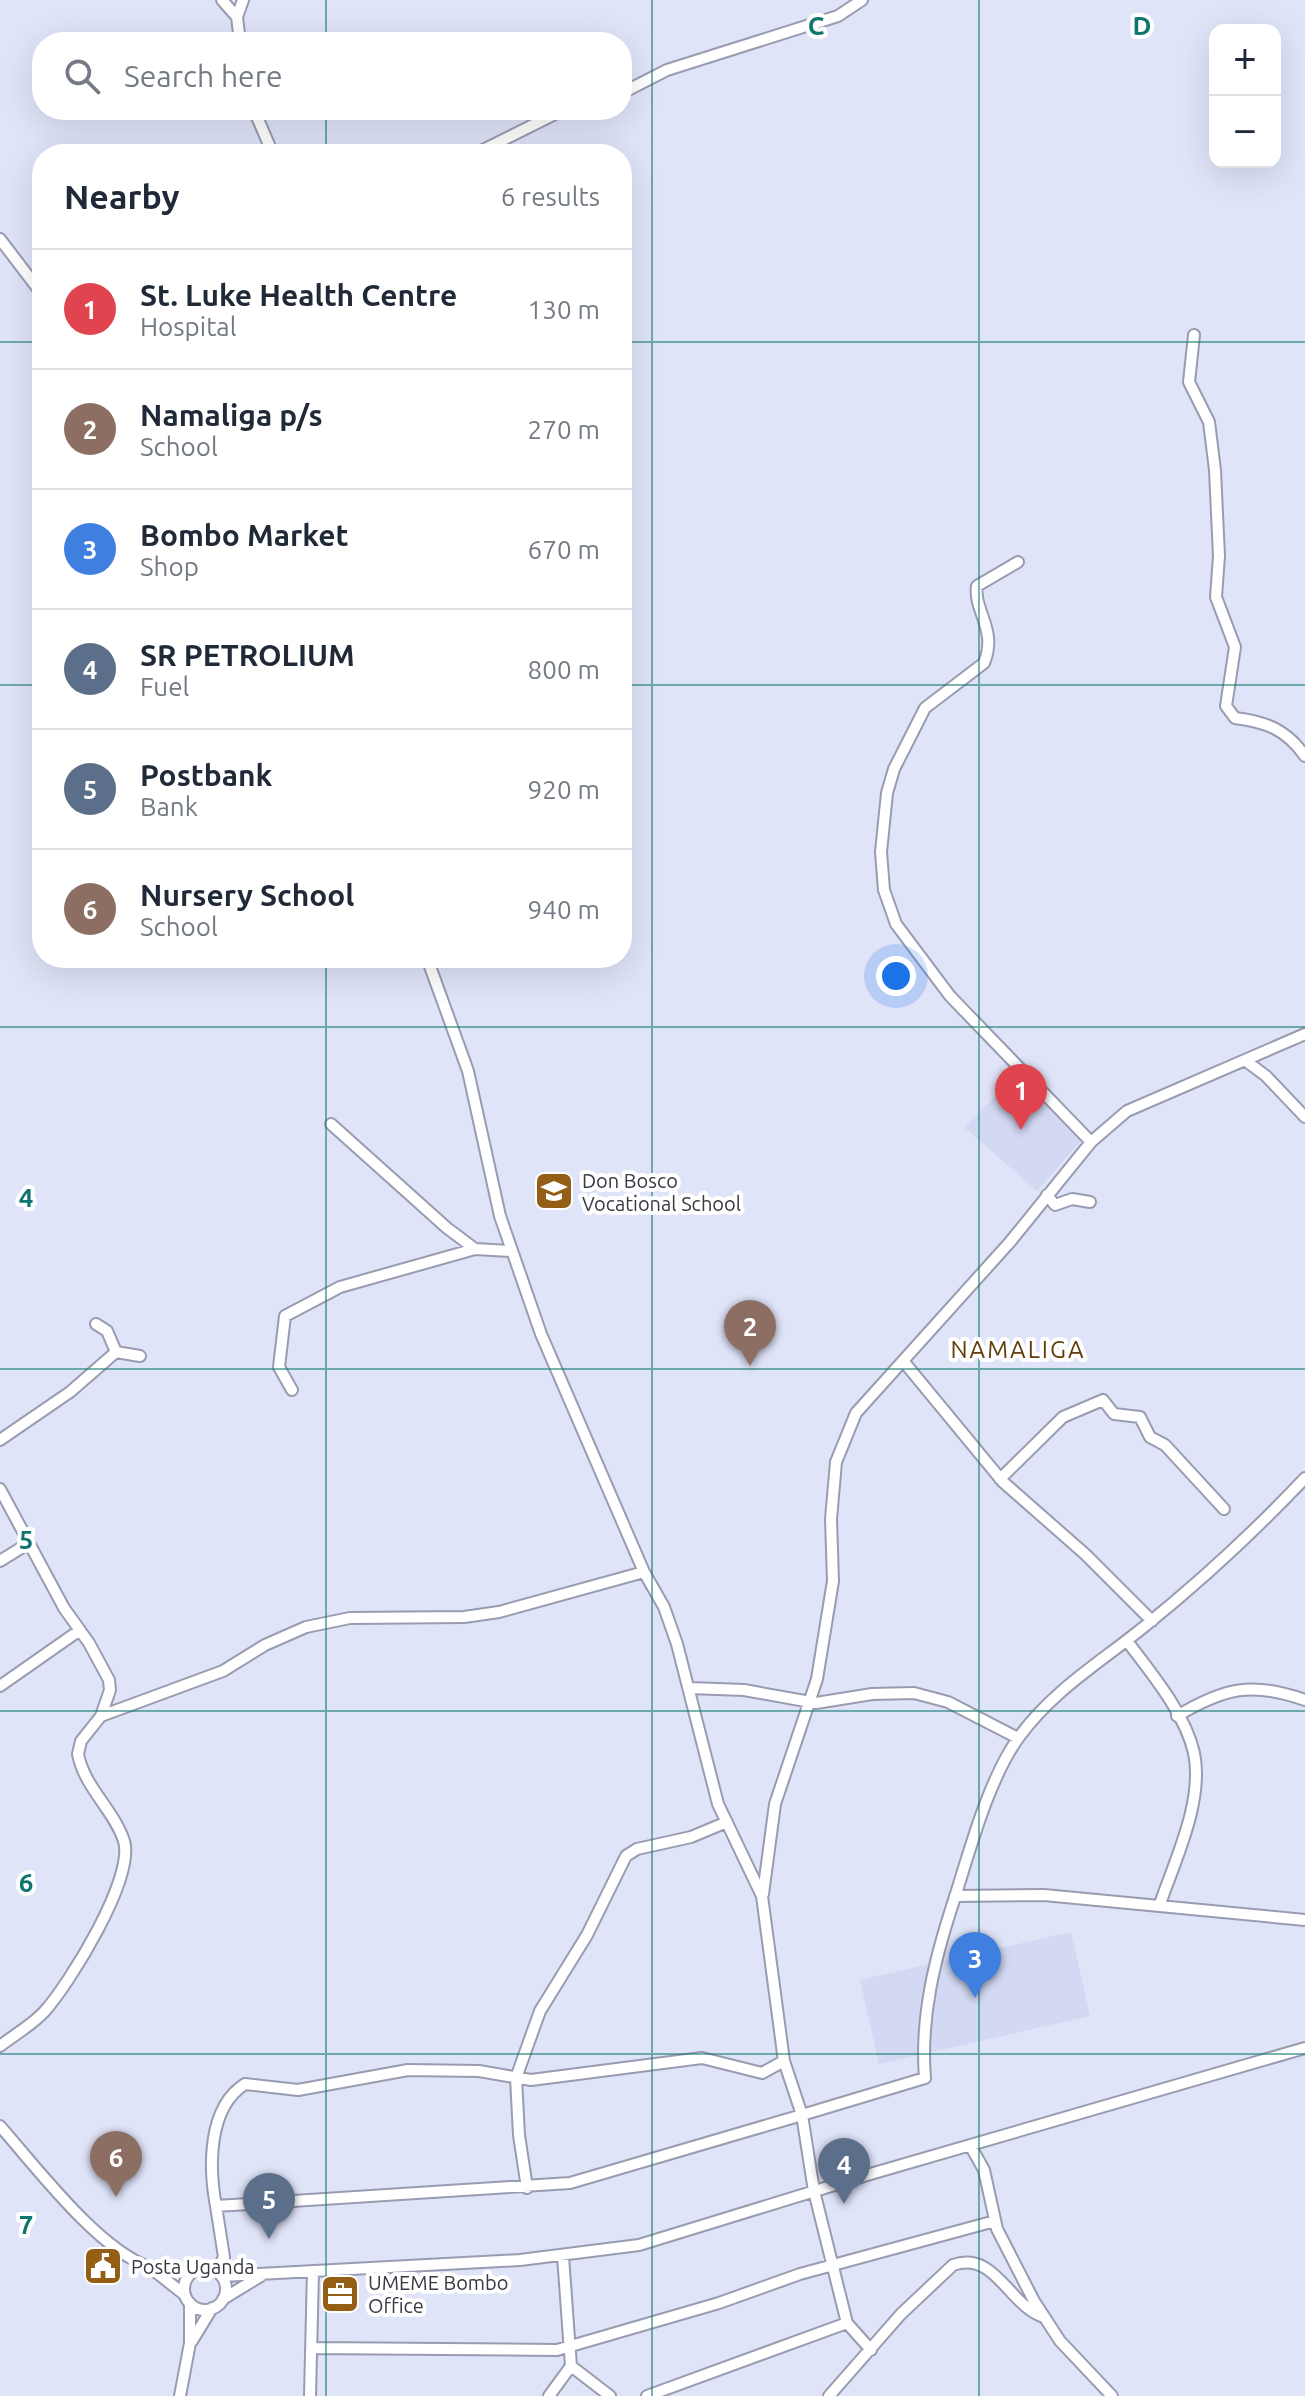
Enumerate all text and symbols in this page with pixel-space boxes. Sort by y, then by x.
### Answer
text: C [808,11,825,40]
text: D [1133,11,1151,40]
map controls [1209,24,1281,168]
button: + [1209,24,1281,96]
search box [32,32,632,120]
icon: search [60,54,104,98]
text: Search here [124,59,283,93]
button: − [1209,96,1281,168]
text: Nearby [64,177,179,215]
text: 6 results [501,182,600,211]
text: St. Luke Health Centre [140,278,457,312]
text: 1 [83,295,97,324]
text: 130 m [528,295,600,324]
text: Hospital [140,312,237,341]
text: Namaliga p/s [140,398,323,432]
text: 2 [83,415,97,444]
text: 270 m [528,415,600,444]
text: School [140,432,218,461]
text: Bombo Market [140,518,348,552]
text: 3 [83,535,97,564]
text: 670 m [528,535,600,564]
text: Shop [140,552,199,581]
text: SR PETROLIUM [140,638,355,672]
text: 4 [83,655,97,684]
text: 800 m [528,655,600,684]
text: Fuel [140,672,189,701]
text: Postbank [140,758,272,792]
text: 5 [83,775,97,804]
text: 920 m [528,775,600,804]
text: Bank [140,792,198,821]
text: Nursery School [140,878,354,912]
text: 6 [83,895,97,924]
text: 940 m [528,895,600,924]
text: School [140,912,218,941]
your location [876,956,916,996]
pin: 1 [995,1064,1047,1130]
place label: Don Bosco Vocational School [582,1169,741,1215]
school or university icon: Don Bosco Vocational School [533,1170,575,1212]
text: 4 [19,1183,33,1212]
pin: 2 [724,1300,776,1366]
district label: NAMALIGA [950,1336,1086,1363]
text: 5 [19,1525,33,1554]
text: 6 [19,1868,33,1897]
pin: 3 [949,1932,1001,1998]
pin: 6 [90,2131,142,2197]
pin: 4 [818,2138,870,2204]
pin: 5 [243,2173,295,2239]
text: 7 [19,2210,33,2239]
public building icon: Posta Uganda [82,2245,124,2287]
place label: Posta Uganda [131,2255,255,2278]
place label: UMEME Bombo Office [368,2271,509,2317]
office icon: UMEME Bombo Office [319,2273,361,2315]

